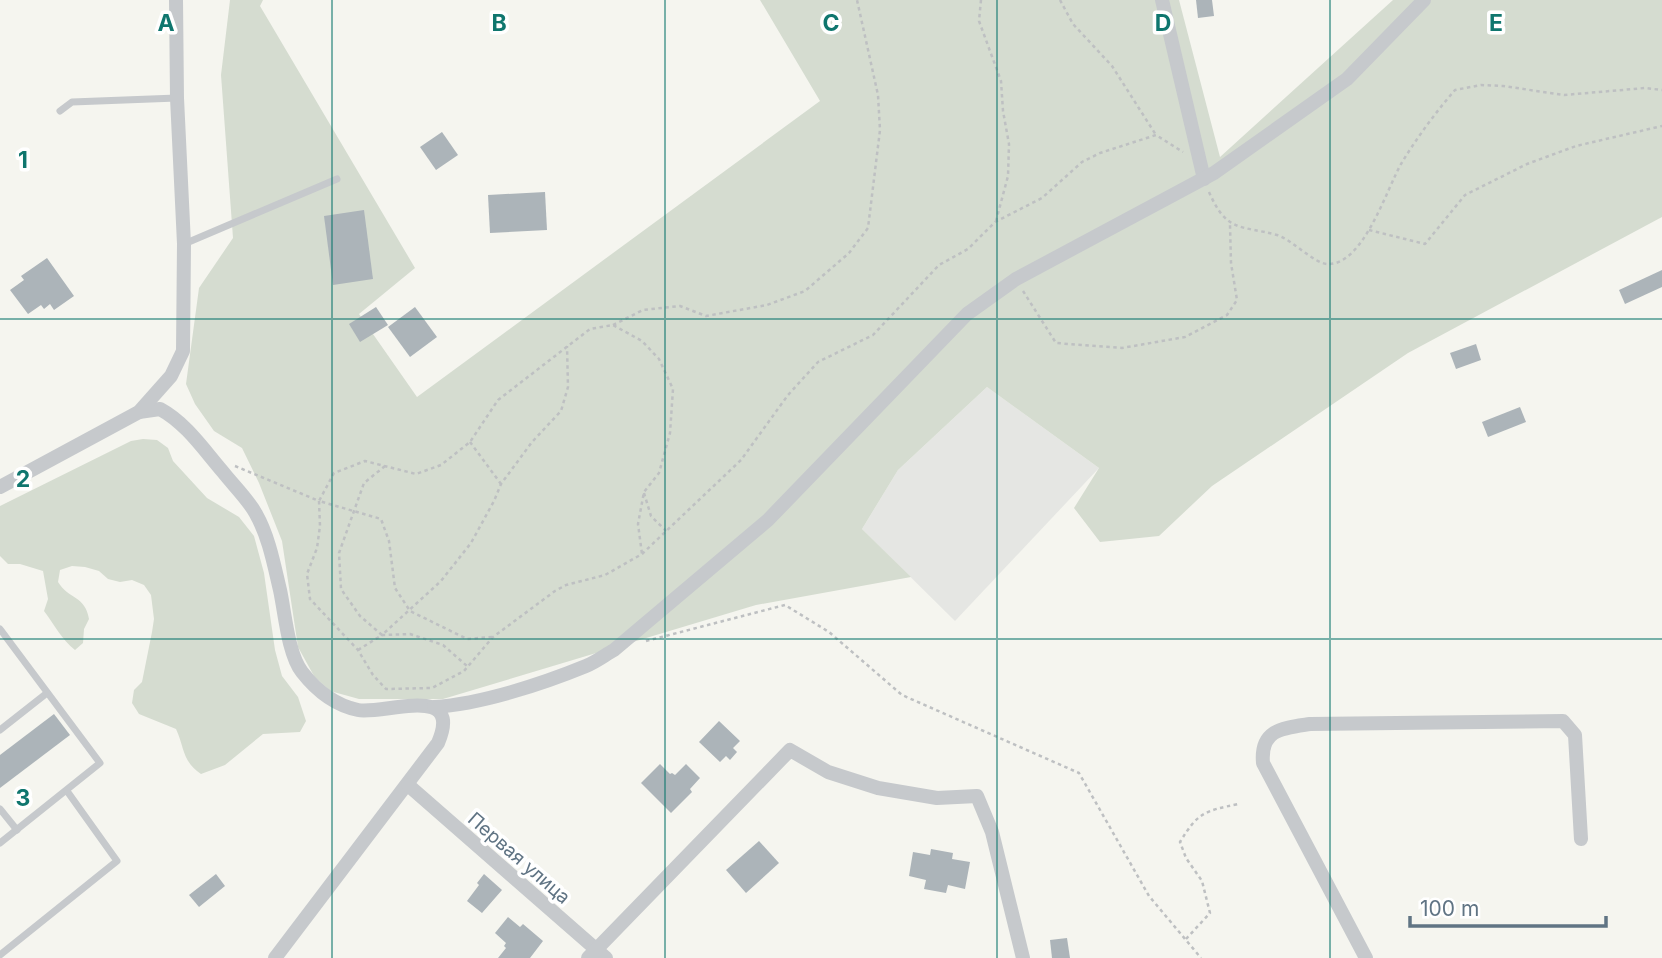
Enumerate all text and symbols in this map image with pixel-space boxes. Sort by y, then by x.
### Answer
text: A [157,9,175,37]
text: B [491,9,507,37]
text: C [822,9,840,37]
text: D [1155,9,1171,37]
text: E [1489,9,1503,37]
text: 1 [18,146,28,174]
text: 2 [16,465,30,493]
text: 3 [16,784,30,812]
street label: Первая улица [463,807,575,909]
scale bar [1410,884,1606,928]
text: 100 m [1420,896,1479,921]

